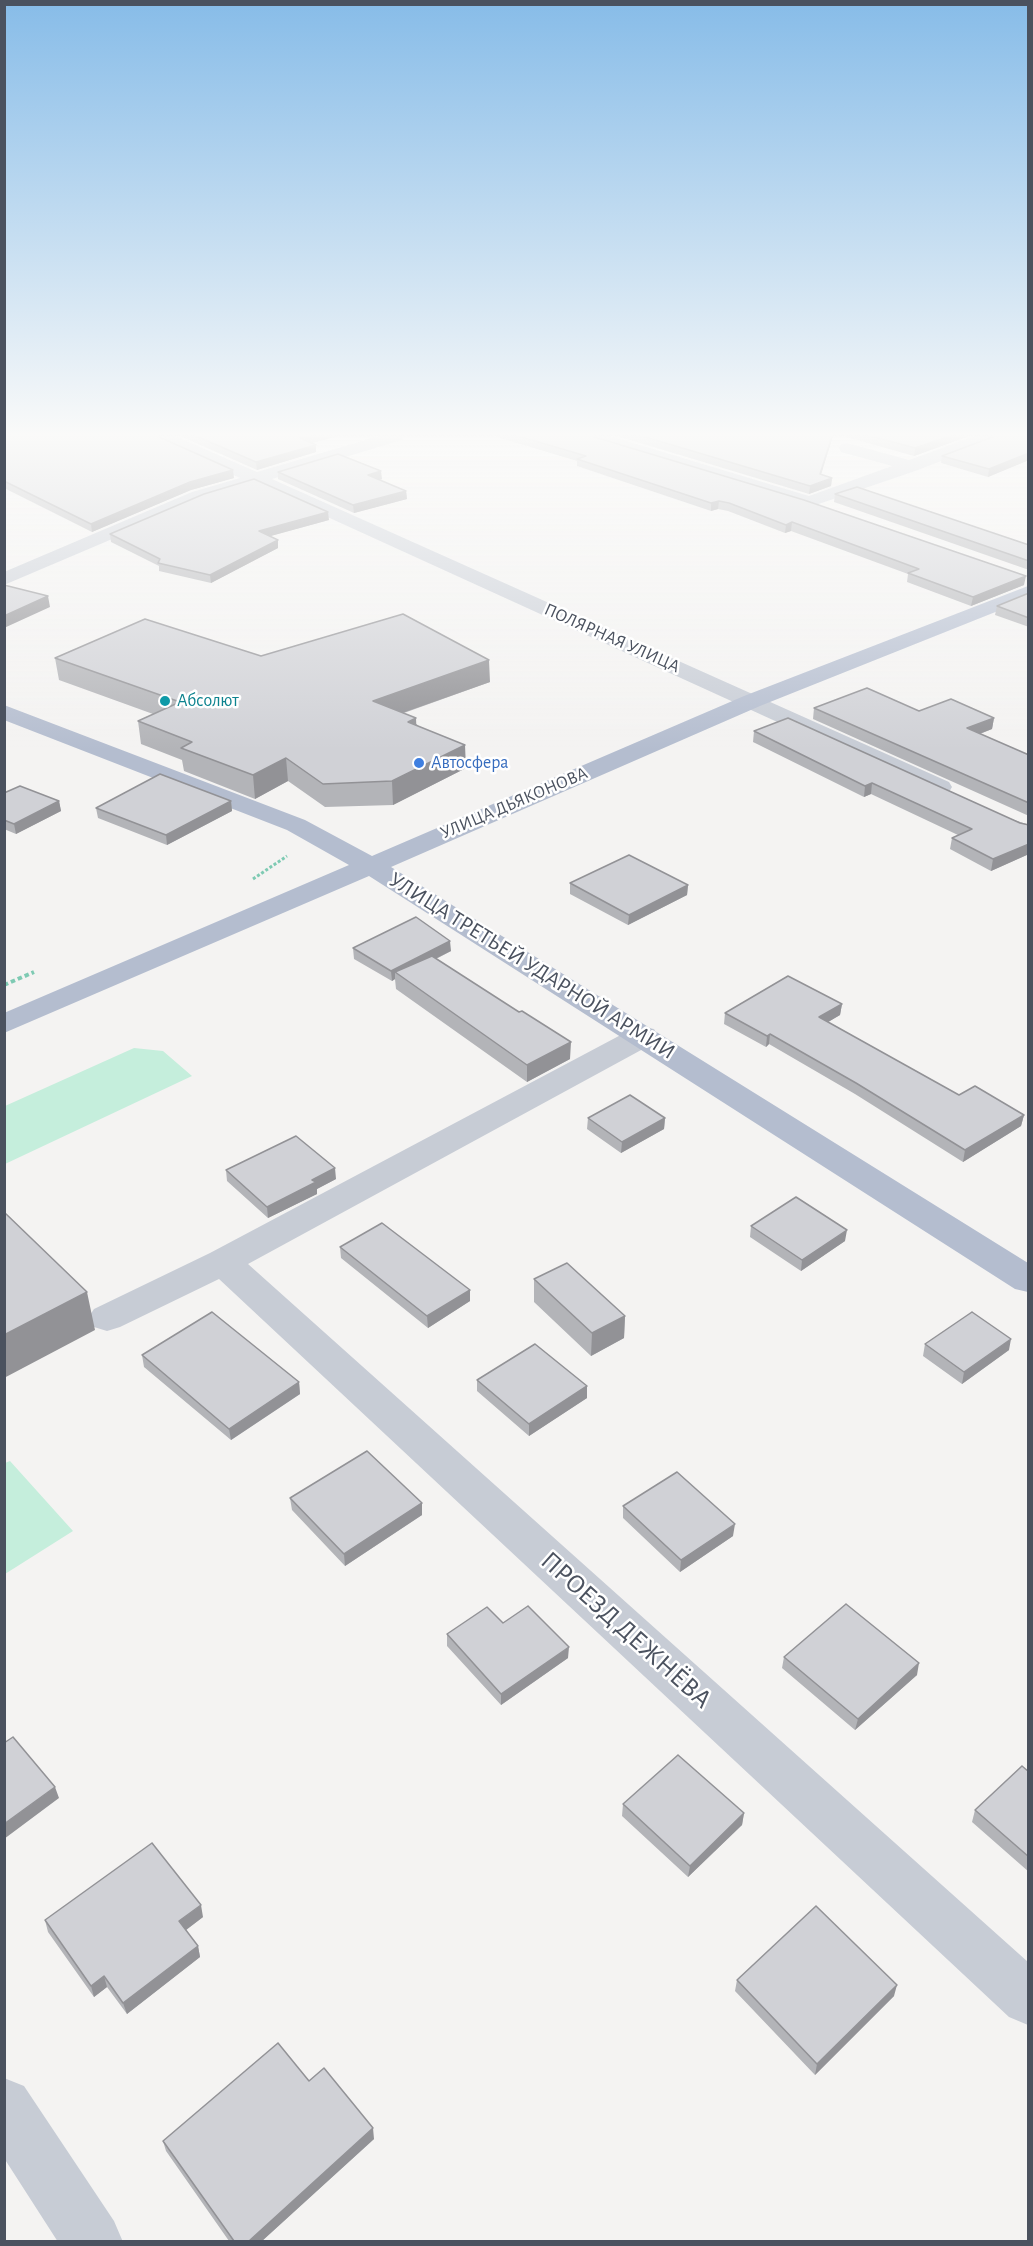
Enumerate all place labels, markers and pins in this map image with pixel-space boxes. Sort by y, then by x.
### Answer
place label: Абсолют [177,690,239,712]
marker: Абсолют [158,694,172,708]
place label: Автосфера [431,752,509,774]
marker: Автосфера [412,756,426,770]

